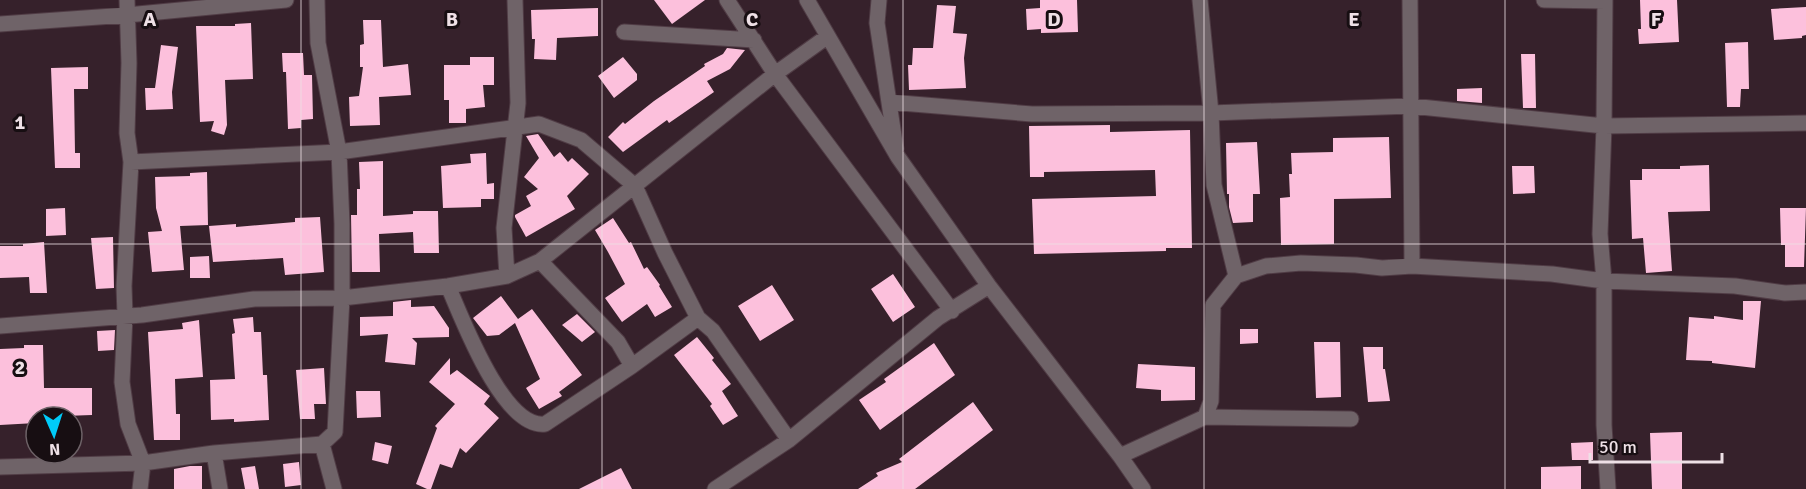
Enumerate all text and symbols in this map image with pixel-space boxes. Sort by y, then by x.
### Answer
text: A [144,7,157,32]
text: B [446,7,458,32]
text: C [746,7,758,32]
text: D [1047,7,1061,32]
text: E [1348,7,1360,32]
text: F [1651,7,1662,32]
text: 1 [15,110,26,135]
text: 2 [15,355,25,380]
north arrow [24,405,84,465]
scale bar [1590,426,1722,464]
text: 50 m [1599,436,1637,458]
text: N [49,439,61,459]

